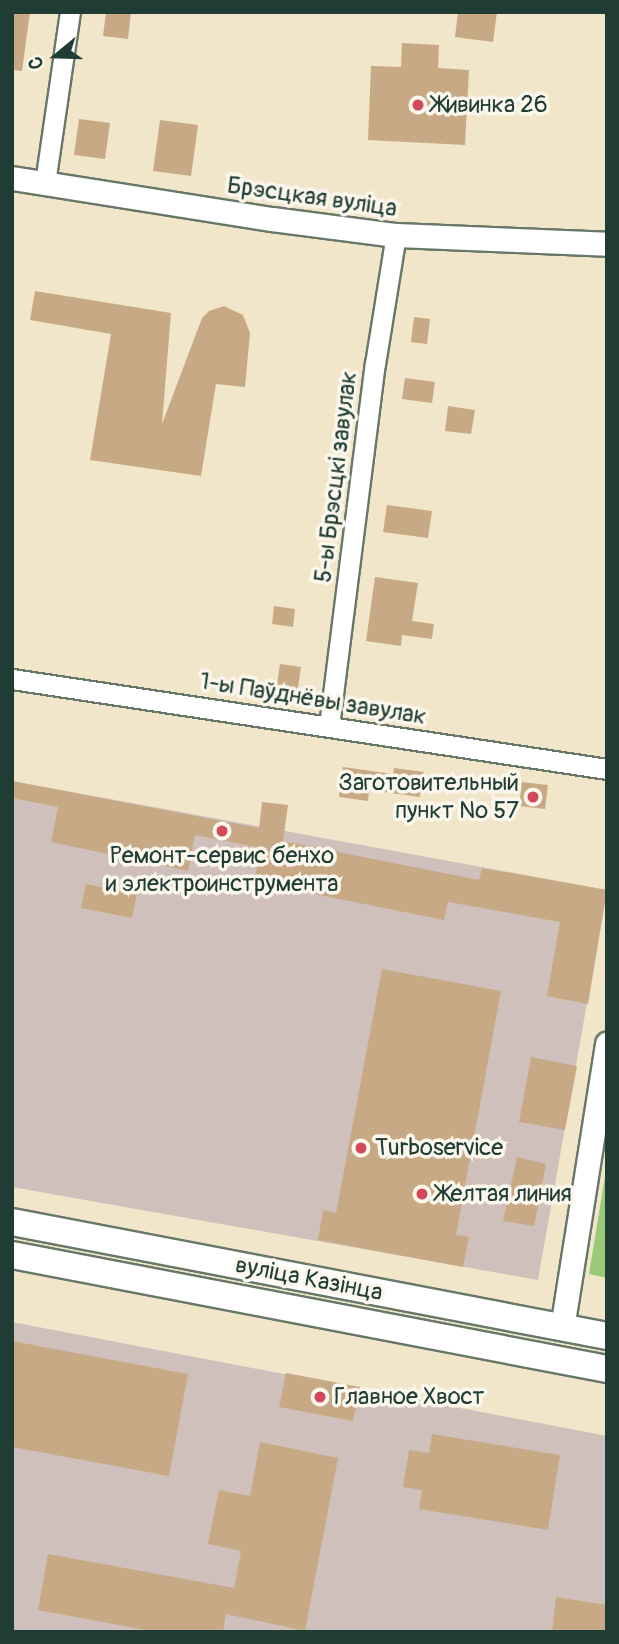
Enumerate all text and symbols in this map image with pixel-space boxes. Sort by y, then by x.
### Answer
north arrow [21,21,91,91]
text: С [23,53,49,72]
place label: Живинка 26 [432,91,548,119]
marker: Живинка 26 [410,97,426,113]
street label: Брэсцкая вуліца [225,171,399,223]
street label: 5-ы Брэсцкі завулак [309,370,363,584]
street label: 1-ы Паўднёвы завулак [198,667,428,731]
place label: Заготовительный пункт № 57 [339,769,519,825]
marker: Заготовительный пункт № 57 [525,789,541,805]
marker: Ремонт-сервис бенхо и электроинструмента [214,823,230,839]
place label: Ремонт-сервис бенхо и электроинструмента [106,842,338,898]
place label: Turboservice [375,1134,503,1162]
marker: Turboservice [353,1140,369,1156]
place label: Желтая линия [436,1180,572,1208]
marker: Желтая линия [414,1186,430,1202]
street label: вуліца Казінца [233,1251,385,1307]
place label: Главное Хвост [334,1383,484,1411]
marker: Главное Хвост [312,1389,328,1405]

